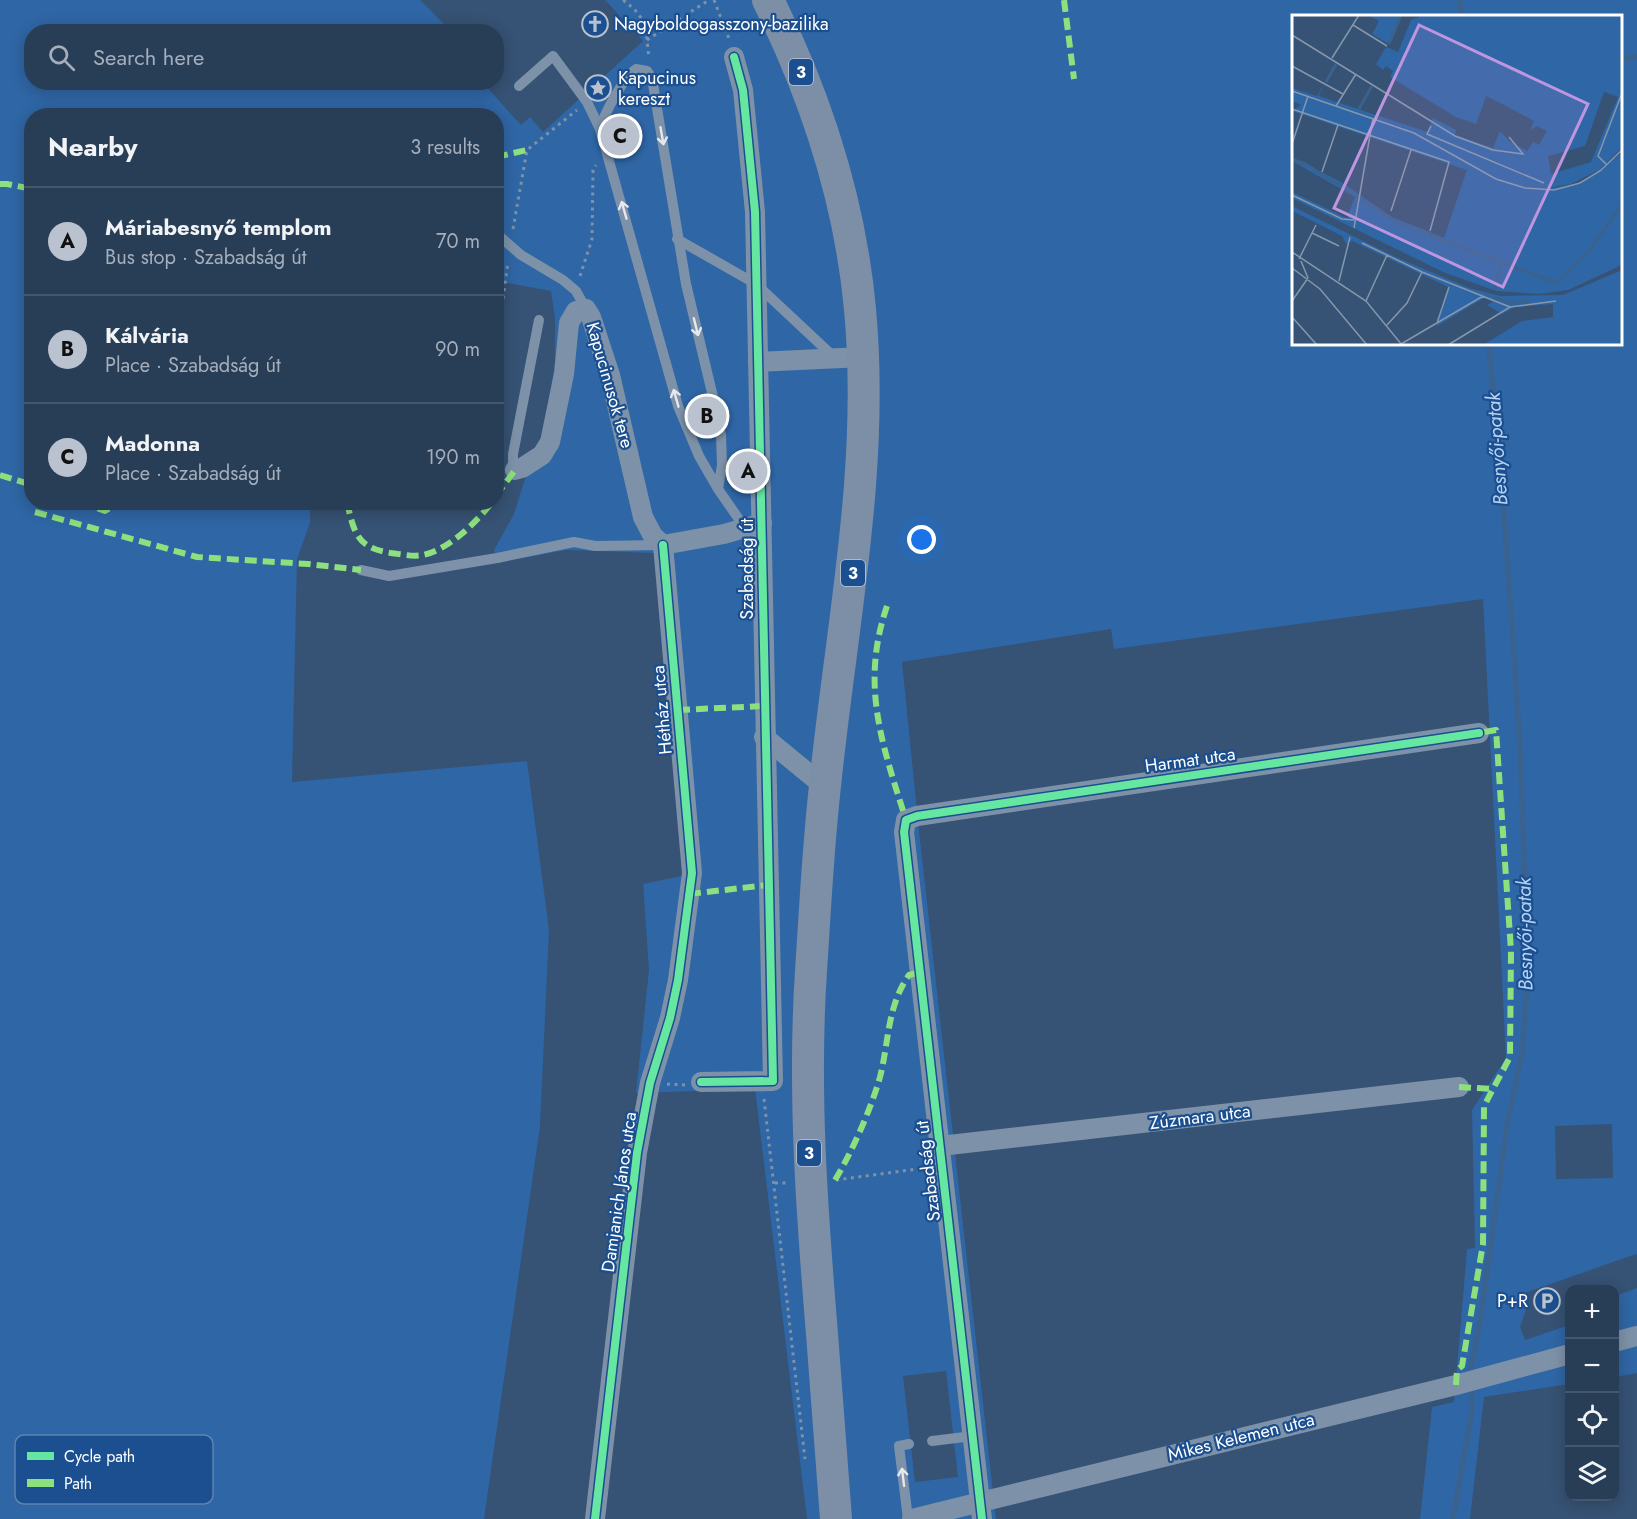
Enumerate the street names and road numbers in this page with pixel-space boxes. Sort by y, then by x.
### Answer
road number: 3 [789,59,813,85]
street label: Kapucinusok tere [580,319,640,451]
street label: Szabadság út [734,518,760,620]
road number: 3 [841,560,865,586]
street label: Hétház utca [645,664,679,756]
street label: Harmat utca [1143,741,1237,779]
street label: Zúzmara utca [1148,1098,1252,1136]
street label: Damjanich János utca [595,1110,643,1274]
street label: Szabadság út [909,1118,947,1223]
road number: 3 [797,1140,821,1166]
street label: Mikes Kelemen utca [1165,1406,1317,1468]

